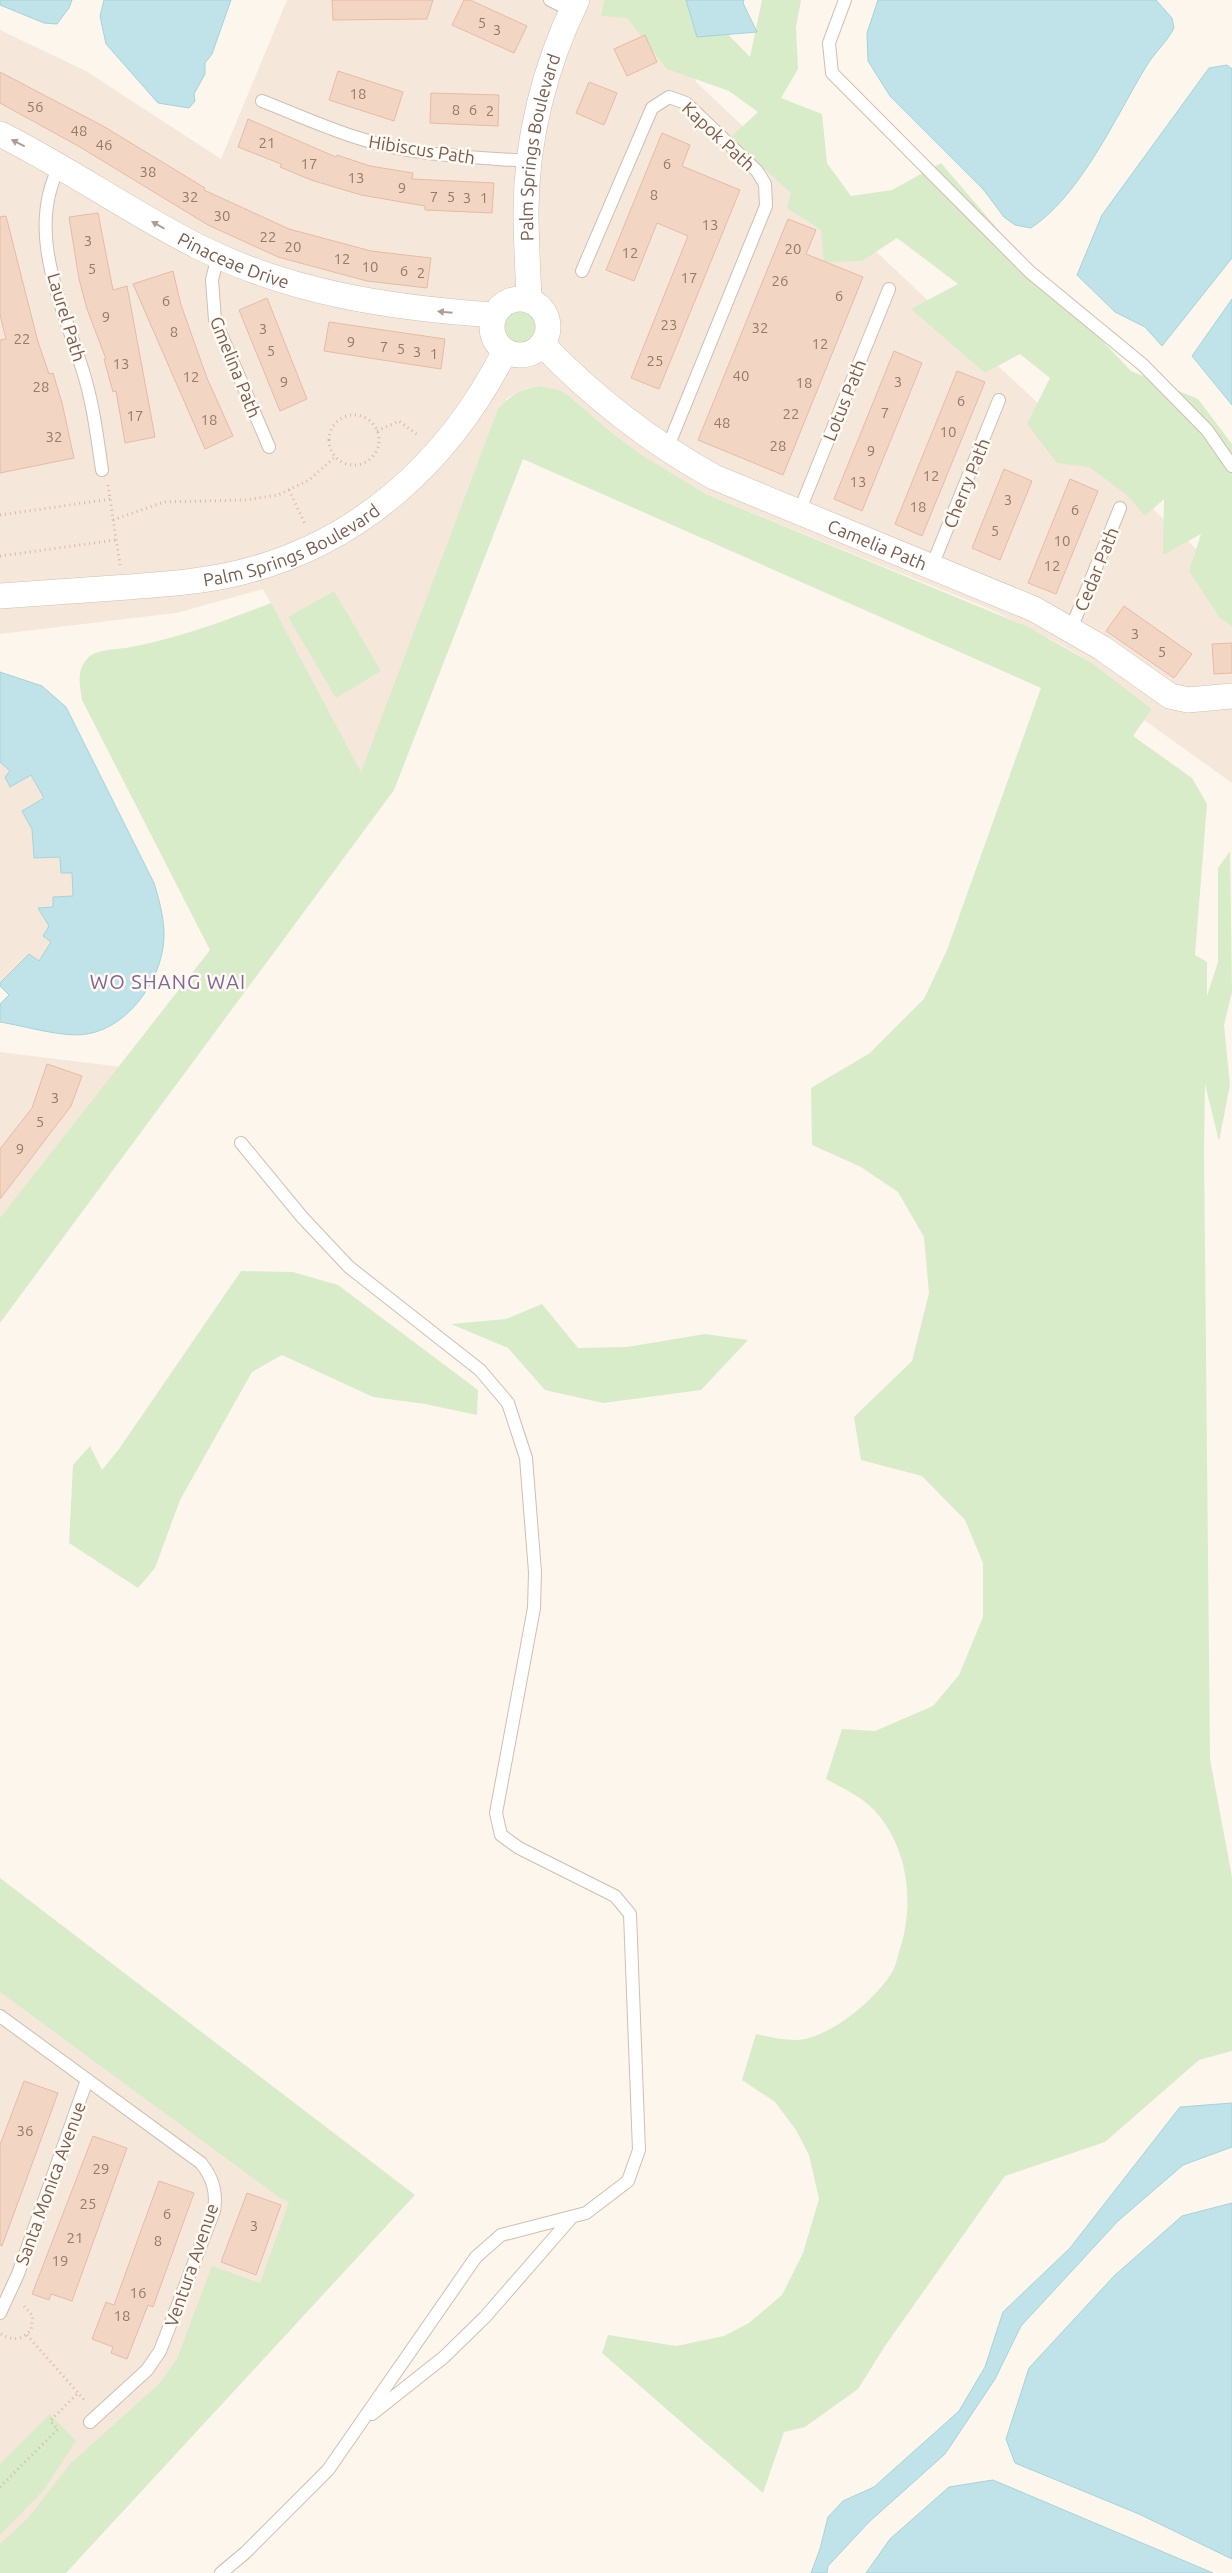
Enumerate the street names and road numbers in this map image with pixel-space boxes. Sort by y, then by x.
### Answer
street label: Palm Springs Boulevard [516,51,564,241]
street label: Kapok Path [679,97,759,175]
street label: Hibiscus Path [367,131,477,167]
street label: Pinaceae Drive [175,228,292,292]
street label: Laurel Path [44,270,90,364]
street label: Gmelina Path [207,313,265,421]
street label: Lotus Path [819,356,869,444]
street label: Cherry Path [939,435,993,531]
street label: Palm Springs Boulevard [202,500,383,590]
street label: Camelia Path [825,515,930,574]
street label: Cedar Path [1070,524,1122,614]
street label: Santa Monica Avenue [11,2099,89,2267]
street label: Ventura Avenue [161,2201,221,2329]

